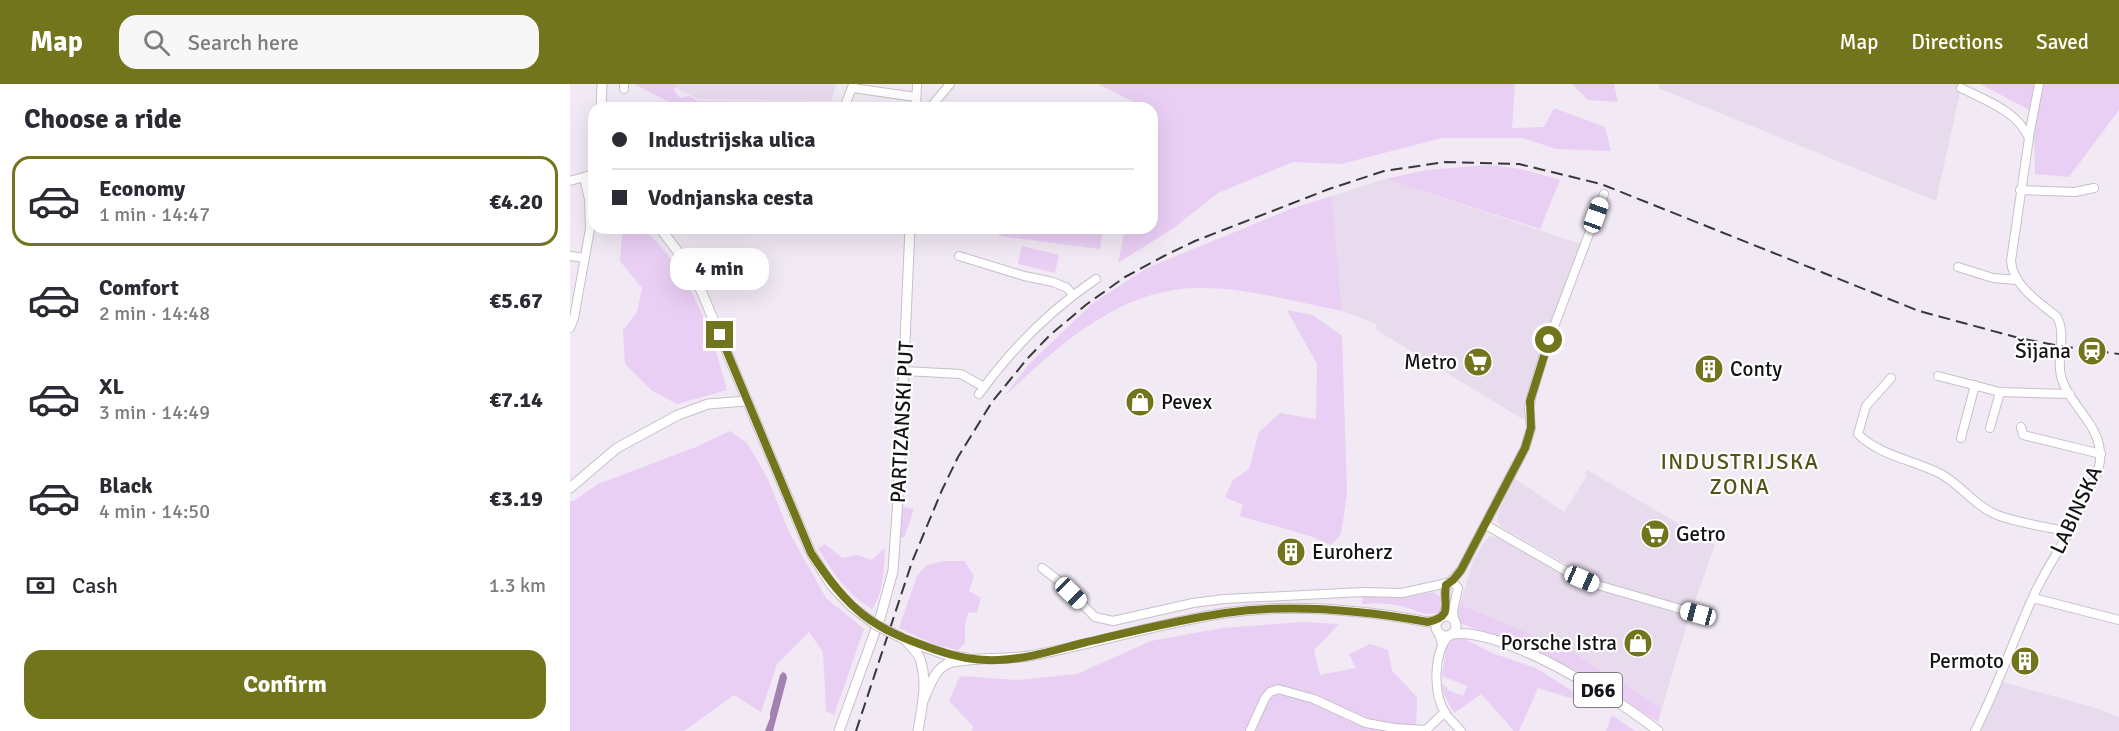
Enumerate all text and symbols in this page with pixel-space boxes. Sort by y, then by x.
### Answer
search box [119,15,539,69]
text: Map [30,25,83,59]
icon: search [140,26,173,59]
text: Search here [188,29,299,56]
text: Map [1840,29,1878,55]
text: Directions [1911,29,2003,55]
text: Saved [2036,29,2089,55]
text: Choose a ride [24,103,182,136]
text: Industrijska ulica [648,126,816,153]
icon: car [27,174,81,228]
text: Economy [99,175,185,202]
text: Vodnjanska cesta [648,184,814,211]
text: €4.20 [489,188,543,215]
car [1581,195,1611,235]
text: 1 min · 14:47 [99,202,210,227]
callout: 4 min [670,248,770,290]
text: 4 min [695,256,744,281]
icon: car [27,273,81,327]
text: Comfort [99,274,179,301]
text: €5.67 [489,287,543,314]
text: 2 min · 14:48 [99,301,210,326]
route end [706,321,733,348]
route start [1535,326,1562,353]
station icon: Šijana [2076,335,2108,367]
place label: Šijana [2015,338,2071,364]
street label: PARTIZANSKI PUT [885,340,919,504]
supermarket icon: Metro [1462,346,1494,378]
place label: Metro [1404,349,1457,375]
building icon: Conty [1693,353,1725,385]
place label: Conty [1730,356,1782,382]
icon: car [27,372,81,426]
text: XL [99,373,124,400]
text: €7.14 [489,386,543,413]
shop icon: Pevex [1124,386,1156,418]
place label: Pevex [1161,389,1212,415]
text: 3 min · 14:49 [99,400,210,425]
district label: INDUSTRIJSKA ZONA [1660,448,1820,500]
street label: LABINSKA [2044,462,2108,558]
icon: car [27,471,81,525]
text: Black [99,472,153,499]
text: €3.19 [489,485,543,512]
text: 4 min · 14:50 [99,499,210,524]
supermarket icon: Getro [1639,518,1671,550]
place label: Getro [1676,521,1726,547]
building icon: Euroherz [1275,536,1307,568]
place label: Euroherz [1312,539,1393,565]
car [1562,563,1602,595]
icon: cash [24,569,57,602]
text: Cash [72,572,118,599]
text: 1.3 km [489,573,546,598]
car [1052,574,1090,612]
car [1678,601,1718,627]
shop icon: Porsche Istra [1622,627,1654,659]
place label: Porsche Istra [1500,630,1617,656]
building icon: Permoto [2009,645,2041,677]
place label: Permoto [1929,648,2004,674]
button: Confirm [24,650,546,719]
road number: D66 [1574,673,1622,707]

